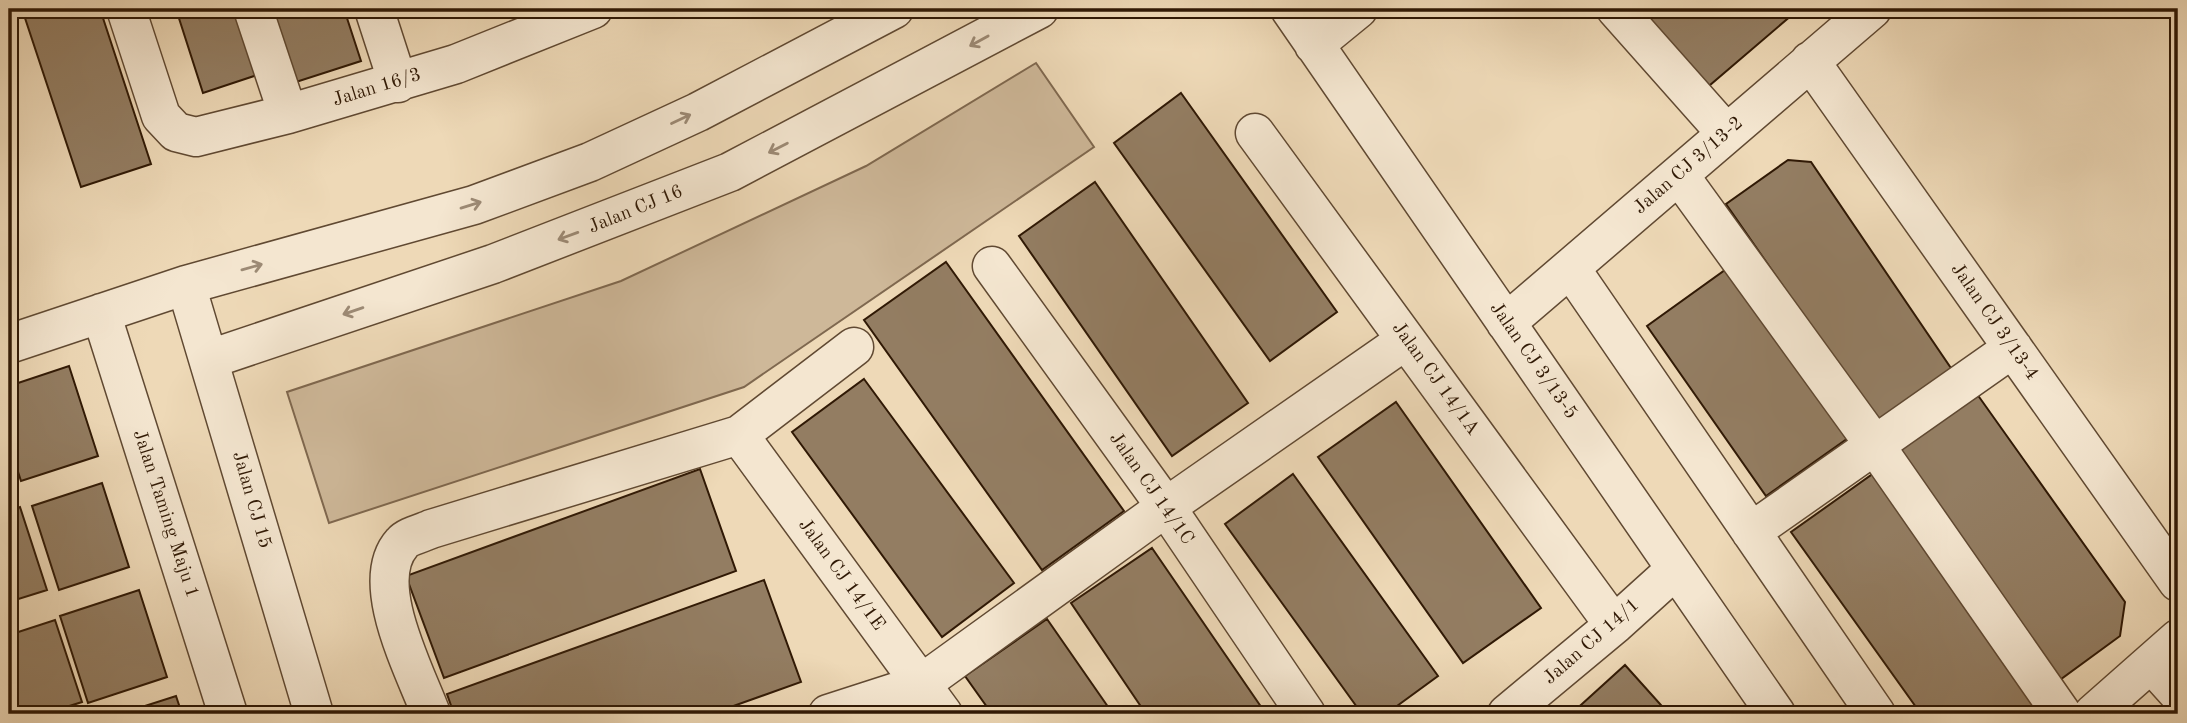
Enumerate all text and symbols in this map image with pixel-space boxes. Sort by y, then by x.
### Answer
one-way arrow [969,35,989,49]
street label: Jalan 16/3 [331,66,423,110]
one-way arrow [670,112,691,126]
street label: Jalan CJ 3/13-2 [1631,114,1747,218]
one-way arrow [768,141,788,155]
street label: Jalan CJ 16 [586,182,686,238]
one-way arrow [460,198,482,211]
one-way arrow [558,231,580,244]
one-way arrow [240,260,263,273]
street label: Jalan CJ 3/13-4 [1947,260,2041,384]
street label: Jalan CJ 3/13-5 [1486,299,1580,423]
one-way arrow [343,306,365,318]
street label: Jalan CJ 14/1A [1388,319,1482,439]
street label: Jalan Taming Maju 1 [129,428,201,600]
street label: Jalan CJ 14/1C [1105,429,1197,549]
street label: Jalan CJ 15 [228,449,274,551]
street label: Jalan CJ 14/1E [794,516,888,634]
street label: Jalan CJ 14/1 [1541,596,1643,688]

